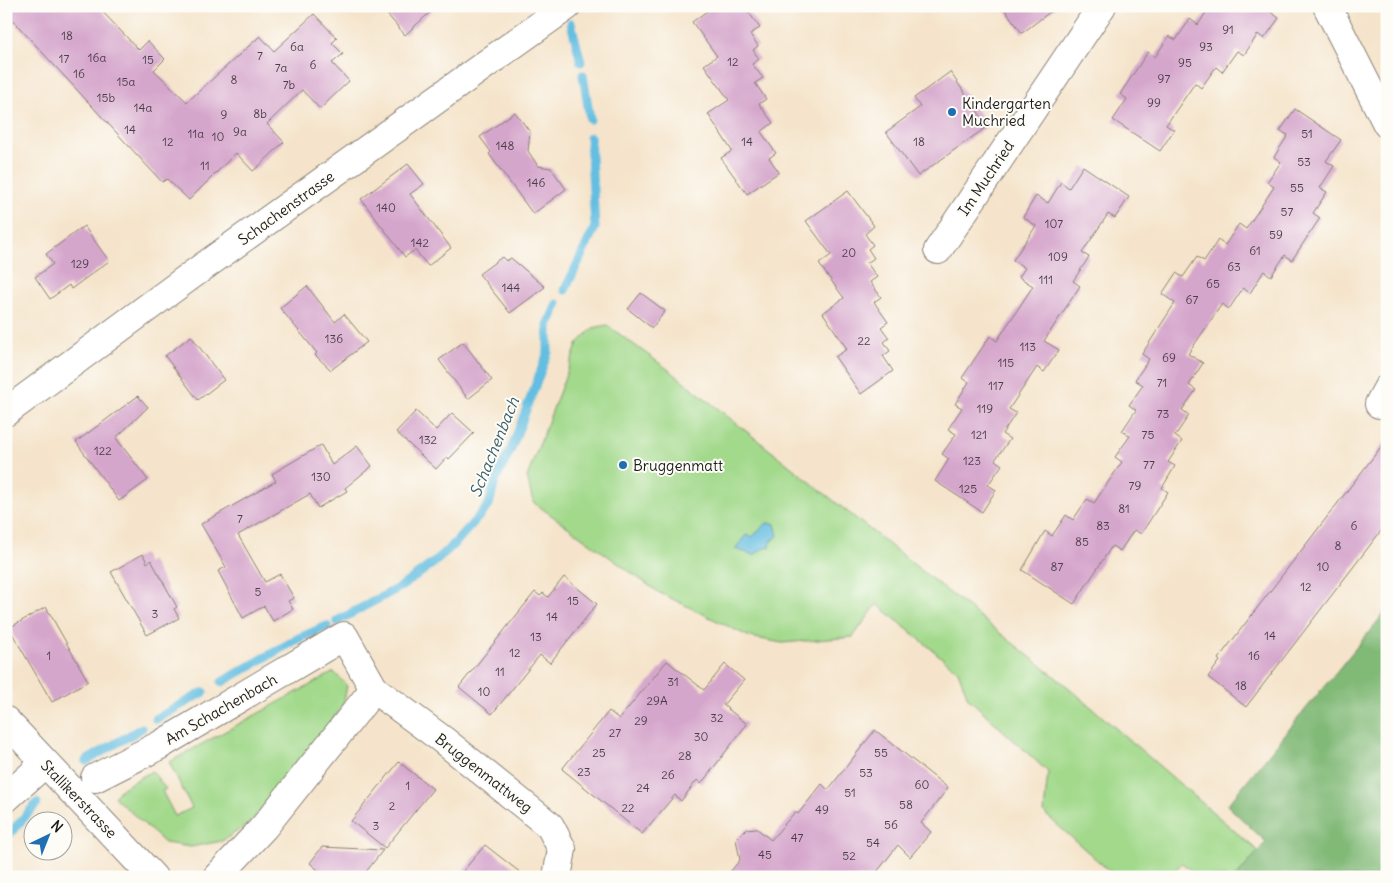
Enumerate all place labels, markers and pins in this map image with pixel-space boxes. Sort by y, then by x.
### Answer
place label: Kindergarten Muchried [962,94,1051,130]
marker: Kindergarten Muchried [946,106,958,118]
place label: Bruggenmatt [633,456,723,475]
marker: Bruggenmatt [617,459,629,471]

